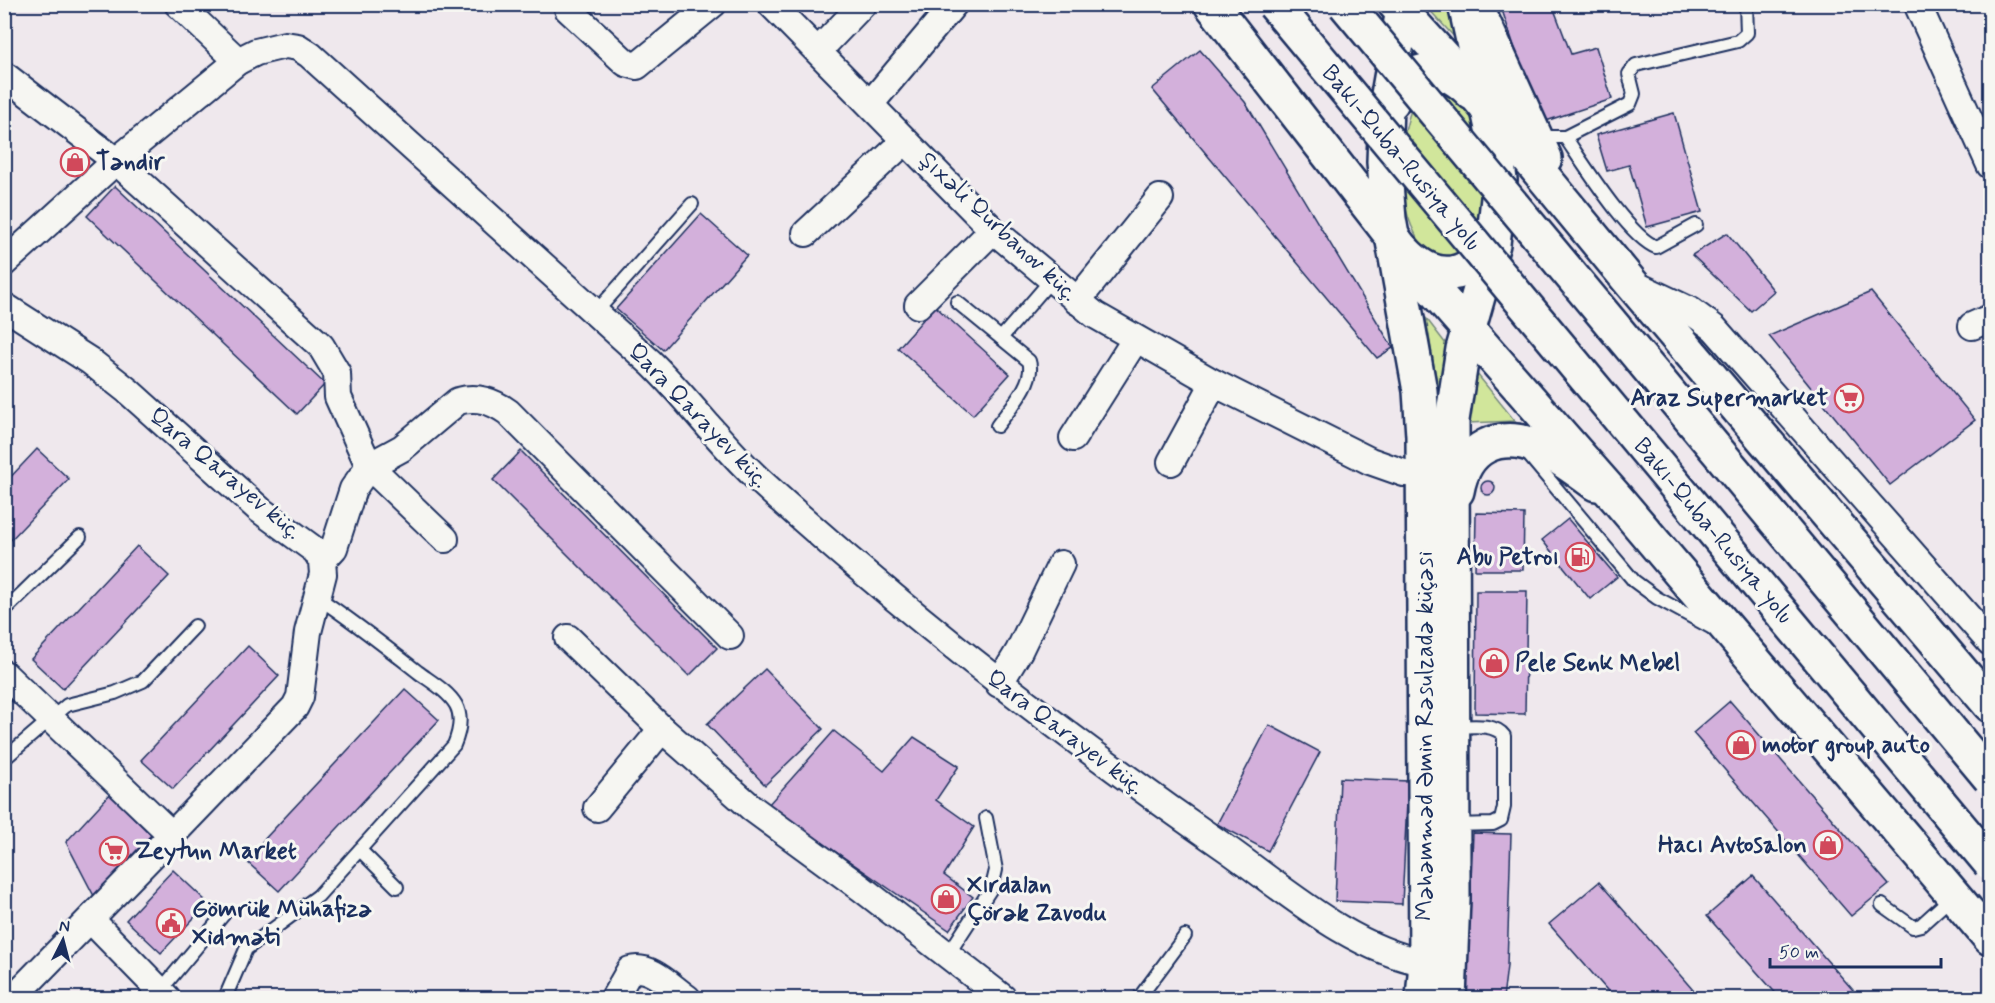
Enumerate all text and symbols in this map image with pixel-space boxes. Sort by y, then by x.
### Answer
street label: Bakı-Quba-Rusiya yolu [1314,59,1488,257]
street label: Şıxəli Qurbanov küç. [912,145,1084,309]
shop icon: Təndir [59,146,91,178]
place label: Təndir [96,147,165,178]
street label: Qara Qarayev küç. [621,337,775,495]
supermarket icon: Araz Supermarket [1833,382,1865,414]
place label: Araz Supermarket [1631,383,1829,414]
street label: Qara Qarayev küç. [142,401,308,547]
street label: Bakı-Quba-Rusiya yolu [1626,432,1800,630]
fuel station icon: Abu Petroı [1564,541,1596,573]
place label: Abu Petroı [1456,542,1559,573]
street label: Məhəmməd Əmin Rəsulzadə küçəsi [1410,551,1441,921]
shop icon: Pele Senk Mebel [1478,647,1510,679]
place label: Pele Senk Mebel [1515,648,1680,679]
street label: Qara Qarayev küç. [979,663,1151,803]
shop icon: motor group auto [1725,729,1757,761]
place label: motor group auto [1762,730,1930,762]
shop icon: Hacı Avtosalon [1812,829,1844,861]
place label: Hacı Avtosalon [1658,830,1807,861]
supermarket icon: Zeytun Market [98,835,130,867]
place label: Zeytun Market [135,836,297,867]
place label: Xırdalan Çörək Zavodu [967,870,1107,929]
shop icon: Xırdalan Çörək Zavodu [930,883,962,915]
place label: Gömrük Mühafizə Xidməti [192,894,372,953]
public building icon: Gömrük Mühafizə Xidməti [155,907,187,939]
north arrow [33,910,93,970]
text: N [58,916,71,938]
scale bar [1770,931,1941,969]
text: 50 m [1779,941,1819,965]

